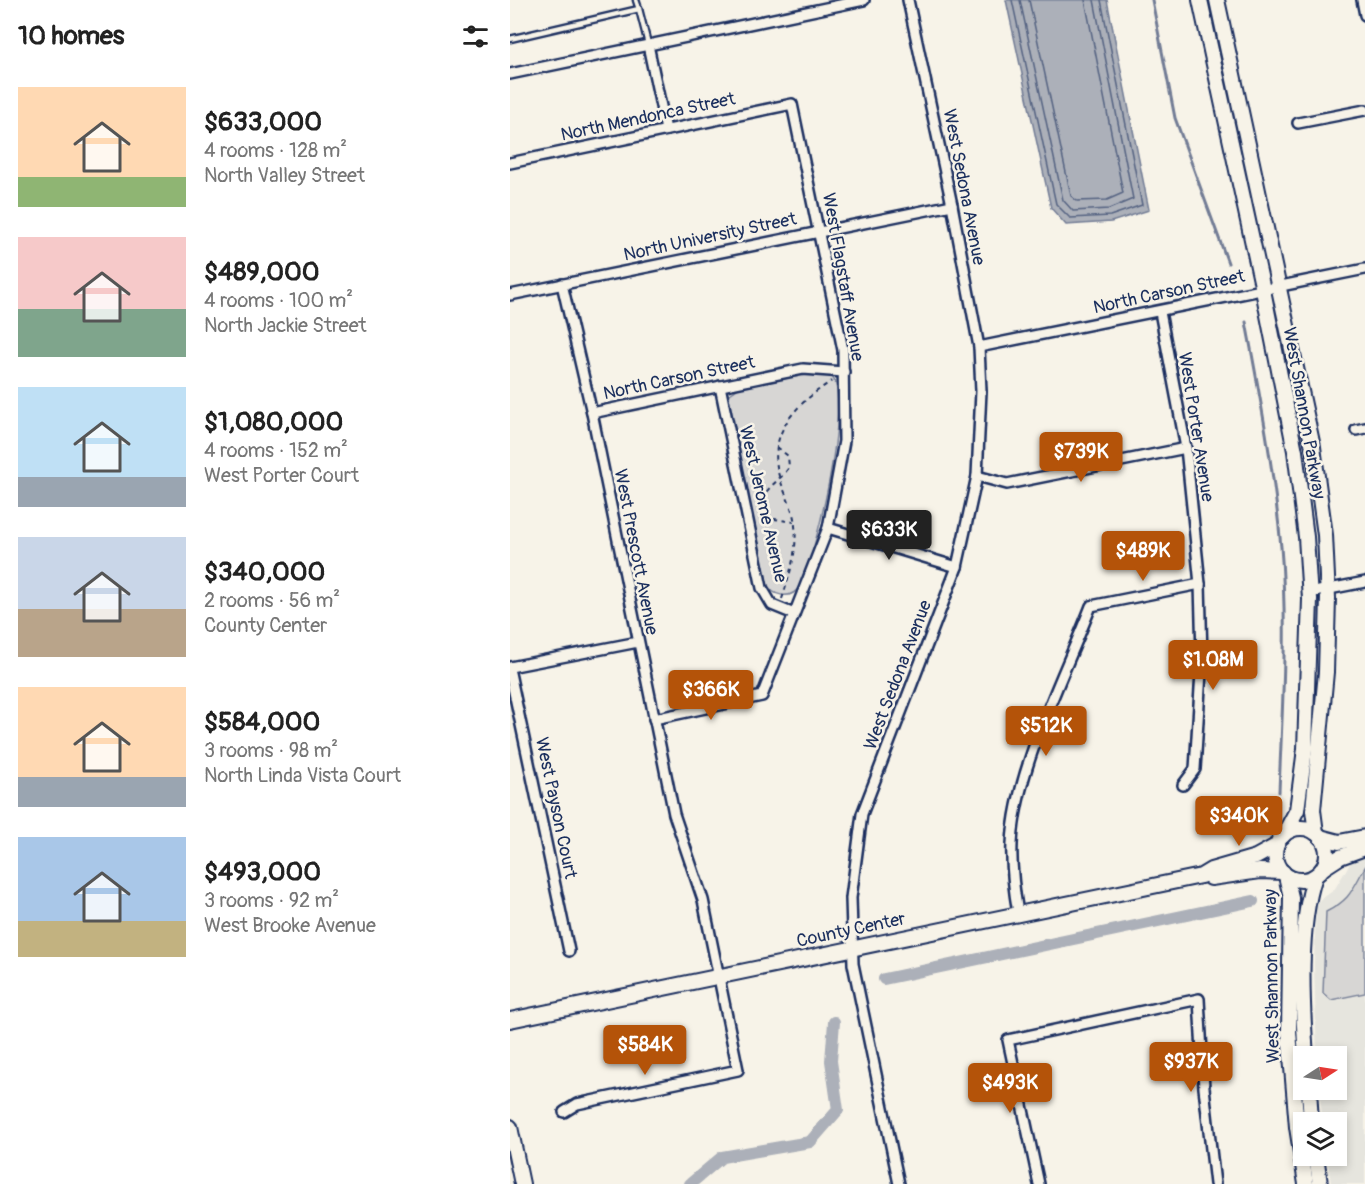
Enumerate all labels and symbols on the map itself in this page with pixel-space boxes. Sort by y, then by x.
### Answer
street label: North Mendonca Street [559,87,738,147]
street label: West Sedona Avenue [938,107,990,267]
street label: West Flagstaff Avenue [817,191,869,363]
street label: North University Street [622,207,799,267]
street label: North Carson Street [1091,265,1248,319]
street label: West Shannon Parkway [1278,325,1331,501]
street label: West Porter Avenue [1173,350,1219,504]
street label: North Carson Street [601,351,758,405]
street label: West Jerome Avenue [734,423,792,585]
pin: $739K [1039,432,1123,483]
street label: West Prescott Avenue [609,467,663,637]
pin: $633K [847,510,931,561]
pin: $489K [1101,531,1185,582]
street label: West Sedona Avenue [859,597,937,753]
pin: $1.08M [1164,640,1262,691]
pin: $366K [669,670,753,721]
pin: $512K [1004,706,1088,757]
street label: West Payson Court [530,735,582,881]
pin: $340K [1197,796,1281,847]
street label: West Shannon Parkway [1259,888,1285,1063]
street label: County Center [794,907,908,953]
pin: $584K [603,1025,687,1076]
pin: $937K [1149,1042,1233,1093]
north arrow [1293,1046,1347,1100]
pin: $493K [968,1063,1052,1114]

